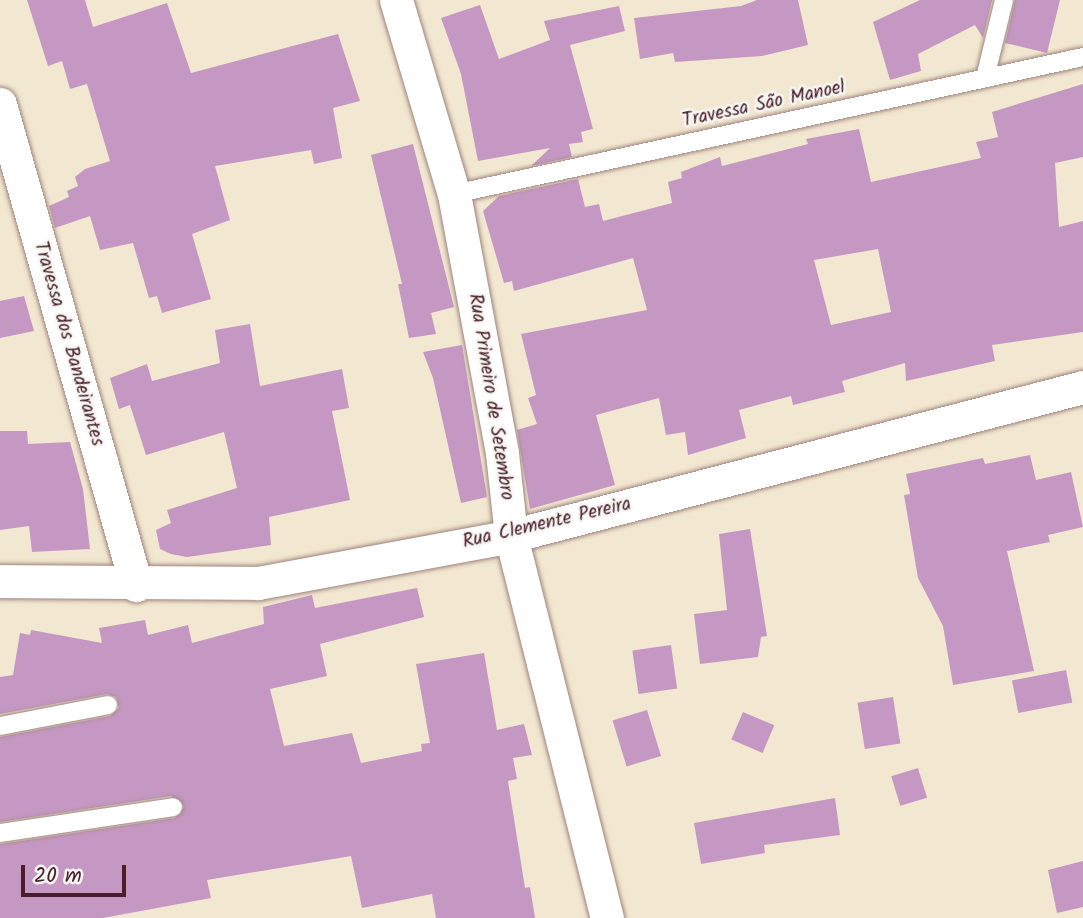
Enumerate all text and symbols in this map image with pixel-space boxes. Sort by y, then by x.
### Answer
street label: Travessa São Manoel [681,77,847,133]
street label: Travessa dos Bandeirantes [28,239,108,449]
street label: Rua Primeiro de Setembro [462,292,518,502]
street label: Rua Clemente Pereira [461,494,633,554]
scale bar [24,852,130,896]
text: 20 m [34,860,82,893]

